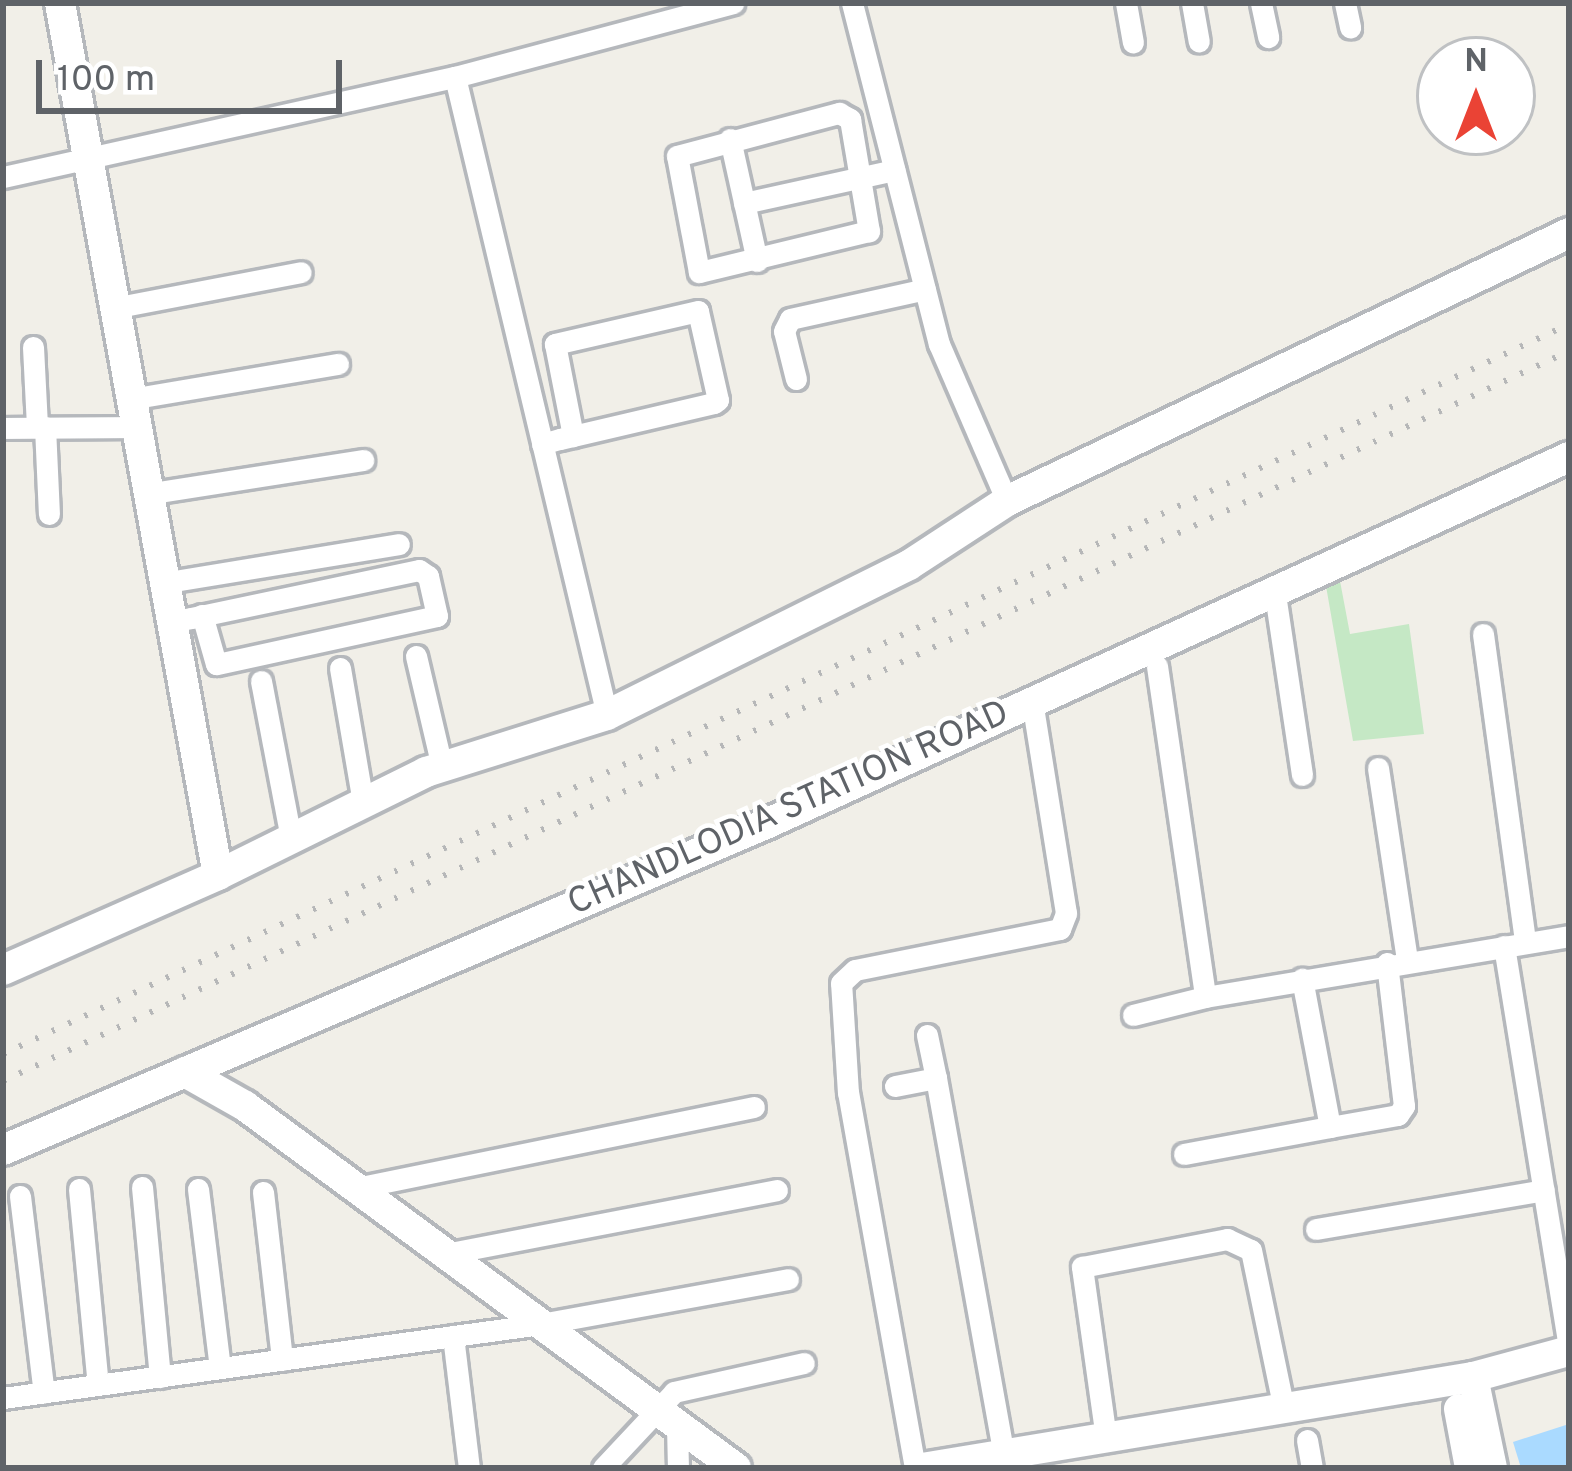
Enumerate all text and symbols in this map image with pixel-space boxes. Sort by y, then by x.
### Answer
scale bar [42,36,348,110]
north arrow [1416,36,1536,156]
text: N [1464,42,1488,84]
text: 100 m [57,58,155,104]
street label: CHANDLODIA STATION ROAD [561,693,1017,927]

